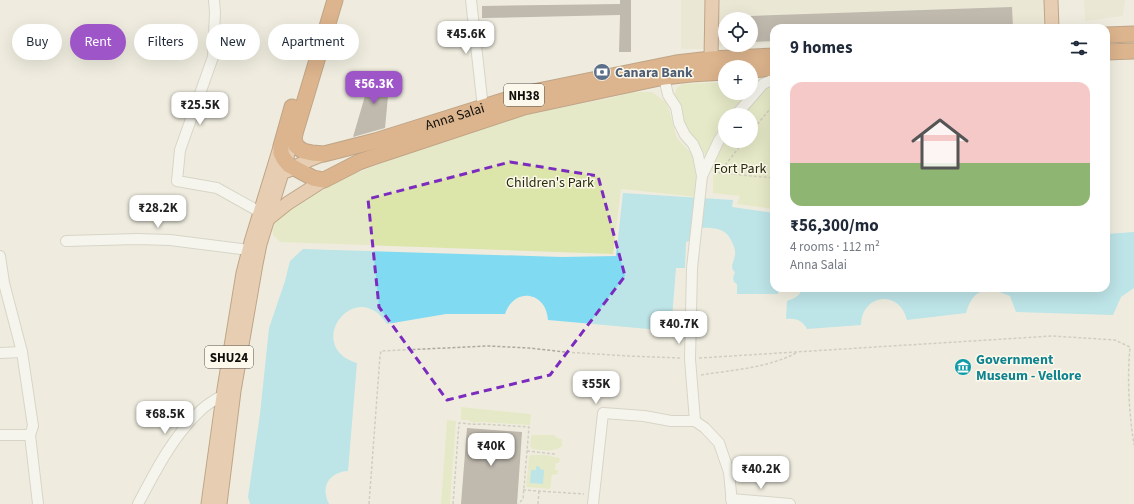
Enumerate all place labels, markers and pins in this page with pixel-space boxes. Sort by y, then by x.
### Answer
pin: ₹45.6K [433,21,499,55]
bank icon: Canara Bank [592,62,612,82]
place label: Canara Bank [615,63,693,83]
pin: ₹56.3K [341,71,407,105]
pin: ₹25.5K [167,92,233,126]
pin: ₹28.2K [125,195,191,229]
pin: ₹40.7K [646,311,712,345]
place label: Government Museum - Vellore [976,350,1082,386]
museum icon: Government Museum - Vellore [953,357,973,377]
pin: ₹55K [572,371,620,405]
pin: ₹68.5K [132,401,198,435]
pin: ₹40K [467,433,515,467]
pin: ₹40.2K [728,456,794,490]

